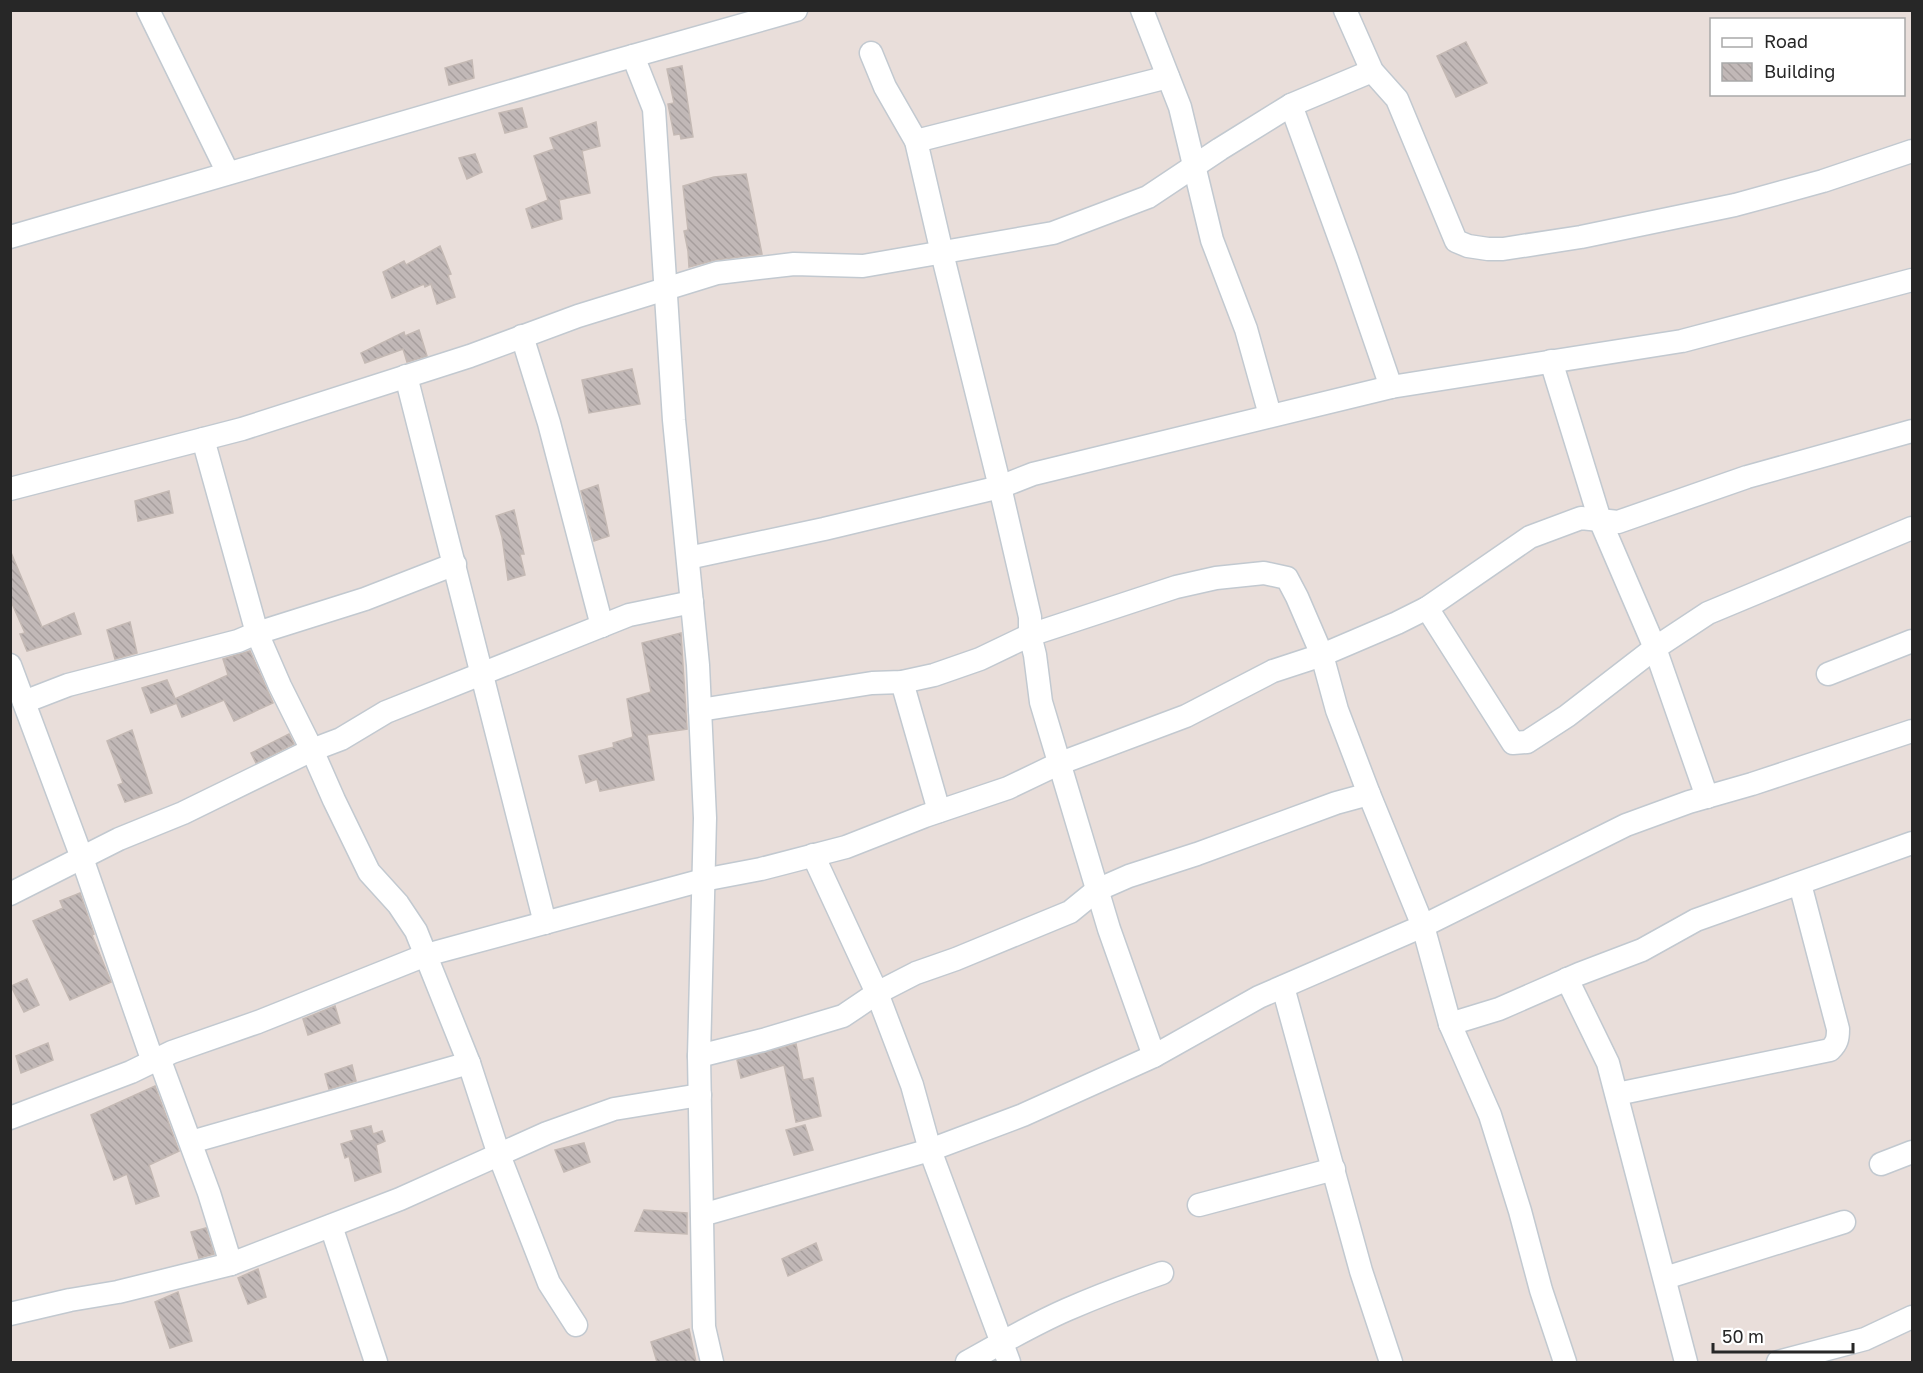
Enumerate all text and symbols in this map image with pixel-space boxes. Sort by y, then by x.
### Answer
legend [1710,18,1905,96]
text: Road [1764,30,1808,52]
text: Building [1764,60,1835,82]
scale bar [1713,1316,1852,1354]
text: 50 m [1722,1325,1764,1347]

